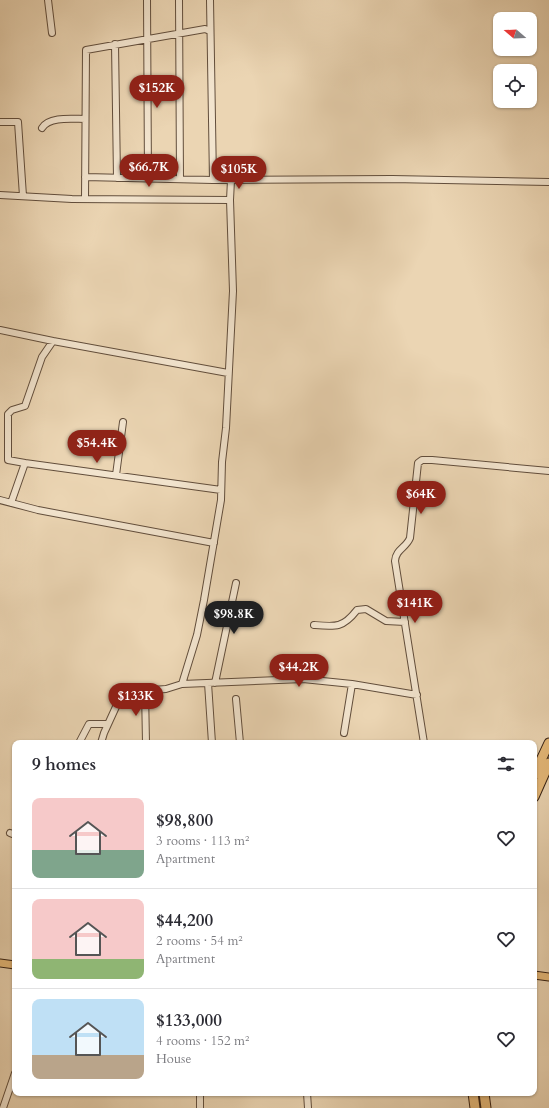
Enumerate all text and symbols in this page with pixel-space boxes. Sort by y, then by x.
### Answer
north arrow [493,12,537,56]
map controls [493,12,537,108]
button: locate [493,64,537,108]
pin: $152K [129,75,185,109]
text: $152K [138,79,176,97]
pin: $66.7K [116,154,182,188]
pin: $105K [211,156,267,190]
text: $66.7K [129,158,169,176]
text: $105K [220,160,258,178]
pin: $54.4K [64,430,130,464]
text: $54.4K [77,434,117,452]
pin: $64K [397,481,445,515]
text: $64K [406,485,436,503]
pin: $141K [387,590,443,624]
text: $141K [396,594,434,612]
pin: $98.8K [201,601,267,635]
text: $98.8K [214,605,254,623]
pin: $44.2K [266,654,332,688]
text: $44.2K [279,658,319,676]
pin: $133K [108,683,164,717]
text: $133K [117,687,155,705]
text: 9 homes [32,753,96,776]
icon: filters [495,753,517,775]
text: $98,800 [156,809,213,832]
icon: home [64,814,112,862]
icon: heart [495,827,517,849]
text: 3 rooms · 113 m² [156,832,249,850]
text: Apartment [156,850,215,868]
text: $44,200 [156,909,213,932]
icon: home [64,915,112,963]
icon: heart [495,928,517,950]
text: 2 rooms · 54 m² [156,932,243,950]
text: Apartment [156,950,215,968]
text: $133,000 [156,1009,222,1032]
icon: home [64,1015,112,1063]
icon: heart [495,1028,517,1050]
text: 4 rooms · 152 m² [156,1032,249,1050]
text: House [156,1050,191,1068]

